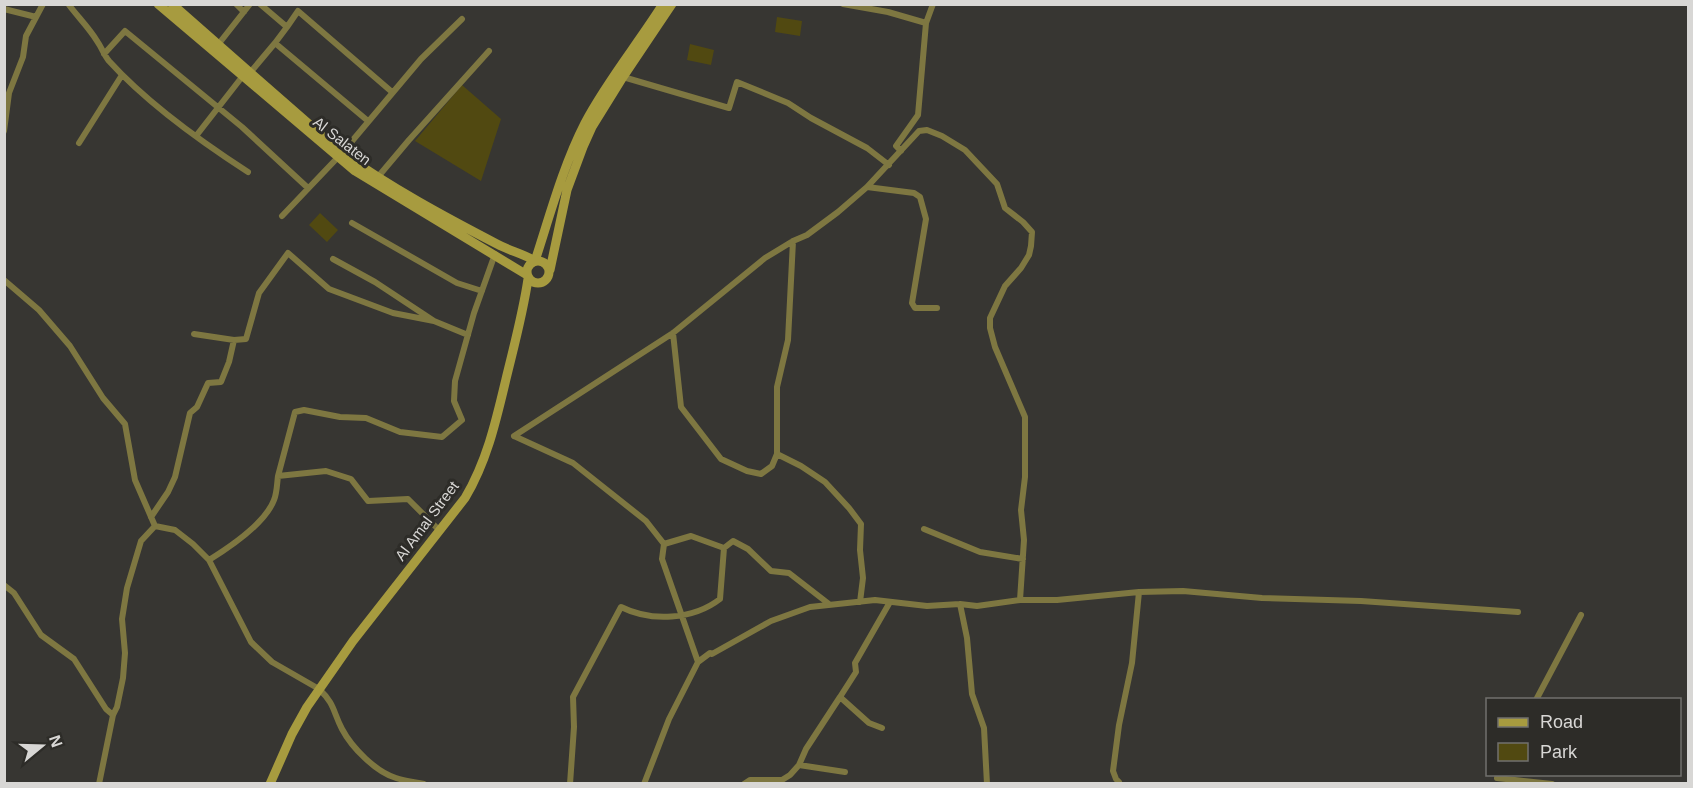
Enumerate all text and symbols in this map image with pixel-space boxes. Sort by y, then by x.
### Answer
street label: Al Salaten [310,113,374,168]
street label: Al Amal Street [391,477,462,564]
legend [1486,698,1681,776]
text: Road [1540,712,1583,732]
north arrow [12,716,72,776]
text: N [46,733,66,750]
text: Park [1540,742,1578,762]

